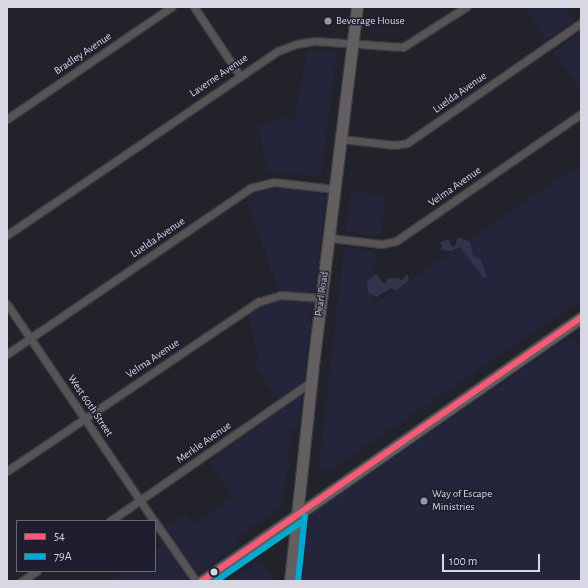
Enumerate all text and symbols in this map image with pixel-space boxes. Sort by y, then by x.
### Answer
place label: Beverage House [336,14,405,28]
marker: Beverage House [323,16,333,26]
street label: Bradley Avenue [52,30,114,78]
street label: Laverne Avenue [187,52,251,100]
street label: Luelda Avenue [431,70,489,116]
street label: Velma Avenue [426,164,484,210]
street label: Luelda Avenue [128,215,188,261]
street label: Pearl Road [312,271,332,317]
street label: Velma Avenue [124,336,182,382]
street label: West 60th Street [64,373,116,439]
street label: Merkle Avenue [174,419,234,467]
place label: Way of Escape Ministries [432,488,492,514]
marker: Way of Escape Ministries [419,496,429,506]
legend [16,520,156,572]
text: 54 [54,530,65,542]
scale bar [444,546,542,572]
text: 79A [54,550,72,562]
text: 100 m [449,555,477,567]
unlabelled marker [209,567,219,577]

